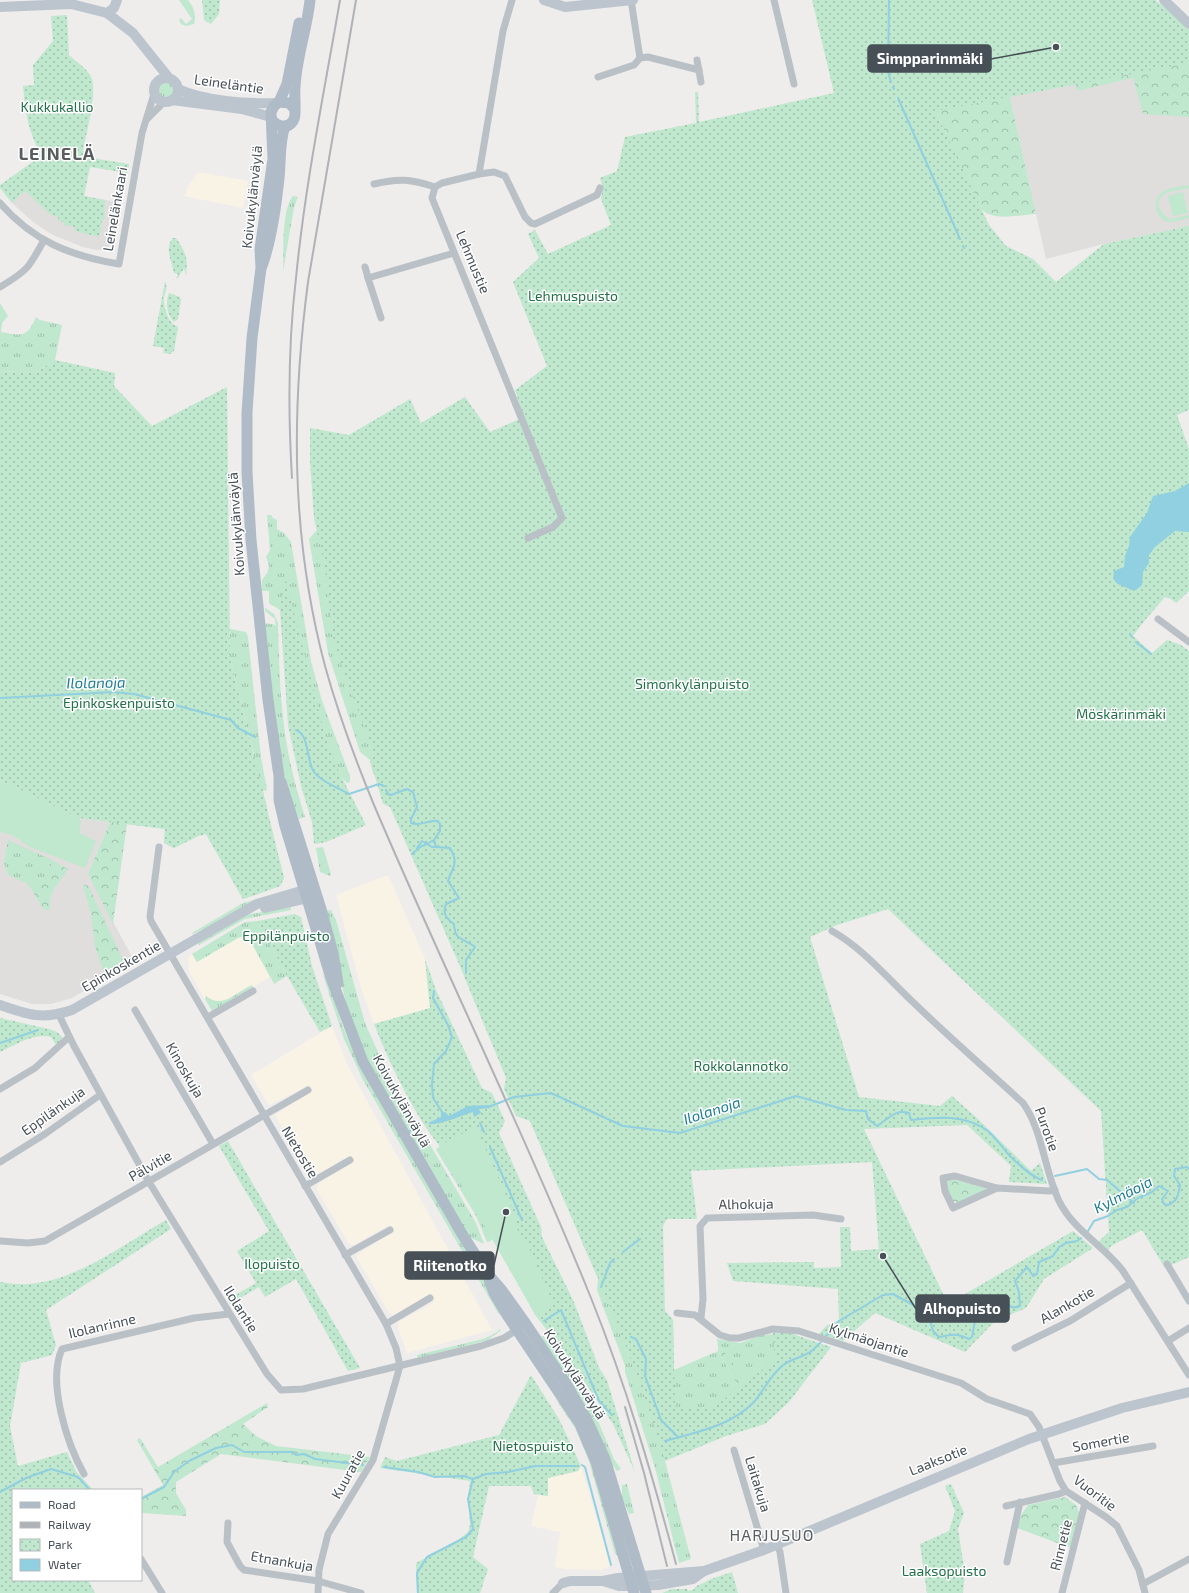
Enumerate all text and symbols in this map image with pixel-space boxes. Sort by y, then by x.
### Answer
callout: Simpparinmäki [868,45,991,72]
text: Simpparinmäki [877,49,983,67]
street label: Leineläntie [193,70,265,97]
park label: Kukkukallio [21,98,94,115]
district label: LEINELÄ [18,142,96,164]
street label: Koivukylänväylä [238,144,265,249]
street label: Leinelänkaari [99,165,130,252]
street label: Lehmustie [453,228,494,296]
park label: Lehmuspuisto [528,287,618,304]
street label: Koivukylänväylä [223,472,248,576]
water label: Ilolanoja [66,672,126,693]
park label: Simonkylänpuisto [635,675,749,692]
park label: Epinkoskenpuisto [63,694,175,711]
park label: Möskärinmäki [1076,705,1166,722]
park label: Eppilänpuisto [242,927,330,944]
street label: Epinkoskentie [78,936,163,995]
street label: Kinoskuja [163,1039,208,1101]
street label: Koivukylänväylä [370,1051,435,1150]
park label: Rokkolannotko [694,1057,788,1074]
street label: Eppilänkuja [18,1082,88,1139]
water label: Ilolanoja [681,1092,743,1129]
street label: Purotie [1032,1104,1063,1153]
street label: Nietostie [278,1123,323,1181]
street label: Pälvitie [125,1146,174,1185]
water label: Kylmäoja [1090,1172,1155,1217]
street label: Alhokuja [718,1195,774,1212]
callout: Riitenotko [405,1252,494,1279]
park label: Ilopuisto [244,1255,300,1272]
text: Riitenotko [413,1256,487,1274]
street label: Ilolantie [220,1282,262,1335]
street label: Alankotie [1037,1282,1097,1327]
callout: Alhopuisto [916,1295,1009,1322]
text: Alhopuisto [923,1299,1001,1317]
street label: Ilolanrinne [67,1310,137,1342]
street label: Kylmäojantie [827,1319,911,1360]
street label: Koivukylänväylä [541,1325,610,1422]
street label: Somertie [1071,1428,1131,1455]
park label: Nietospuisto [492,1437,574,1454]
street label: Laaksotie [906,1440,969,1479]
street label: Kuuratie [327,1446,368,1501]
street label: Laitakuja [742,1454,775,1514]
street label: Vuoritie [1070,1471,1120,1514]
legend [12,1489,142,1581]
text: Road [48,1497,76,1511]
text: Railway [48,1517,92,1531]
street label: Rinnetie [1046,1517,1075,1572]
district label: HARJUSUO [730,1525,814,1544]
text: Park [48,1537,73,1551]
street label: Etnankuja [249,1547,315,1574]
text: Water [48,1557,82,1571]
park label: Laaksopuisto [902,1562,986,1579]

